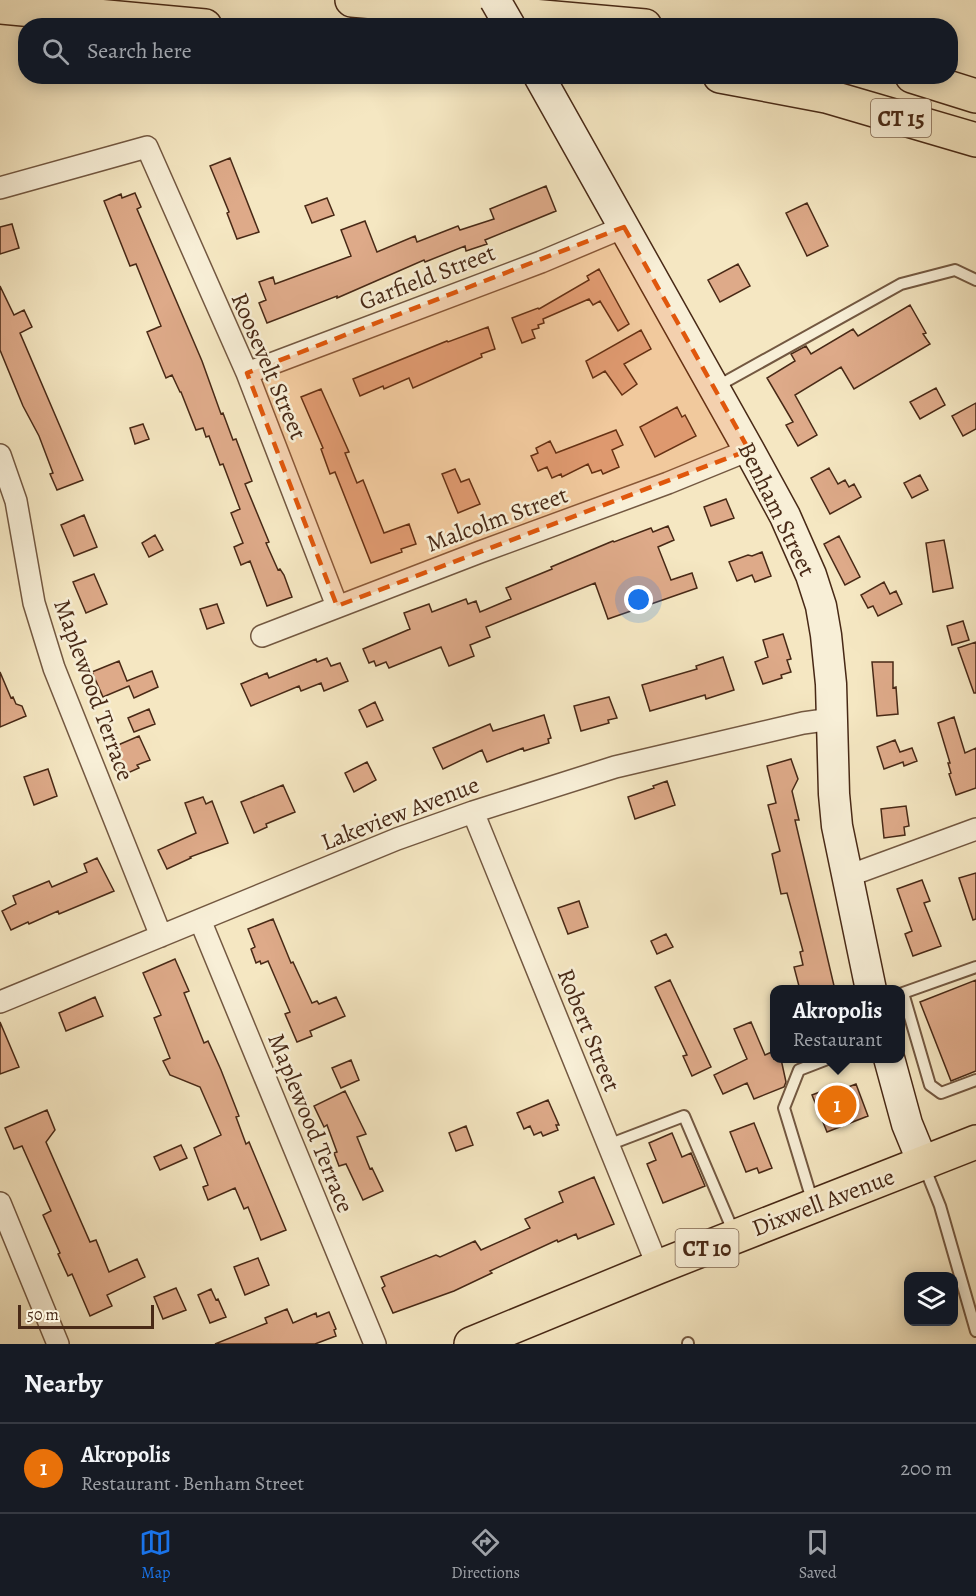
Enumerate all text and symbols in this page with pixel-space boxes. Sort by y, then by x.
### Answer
search box [18,18,958,84]
icon: search [39,35,72,68]
text: Search here [87,36,192,66]
road number: CT 15 [871,99,931,137]
street label: Garfield Street [354,236,500,318]
street label: Roosevelt Street [224,288,314,445]
street label: Benham Street [731,436,823,582]
street label: Malcolm Street [422,479,572,559]
your location [624,585,653,614]
street label: Maplewood Terrace [46,595,142,785]
street label: Lakeview Avenue [316,768,484,858]
street label: Robert Street [550,964,628,1096]
popup [770,985,905,1063]
text: Akropolis [793,996,882,1026]
text: Restaurant [793,1026,882,1053]
street label: Maplewood Terrace [260,1028,362,1218]
pin: 1 [818,1082,856,1128]
street label: Dixwell Avenue [747,1160,899,1244]
road number: CT 10 [676,1229,738,1267]
map controls [904,1272,958,1326]
button: layers [904,1272,958,1326]
scale bar [18,1302,154,1330]
text: 50 m [27,1304,59,1326]
text: Nearby [24,1366,103,1401]
text: Akropolis [81,1440,171,1470]
text: 1 [40,1455,47,1482]
text: 200 m [901,1455,952,1482]
text: Restaurant · Benham Street [81,1470,304,1497]
tab: Map [139,1526,172,1584]
tab: Directions [451,1526,520,1584]
tab: Saved [799,1526,837,1584]

